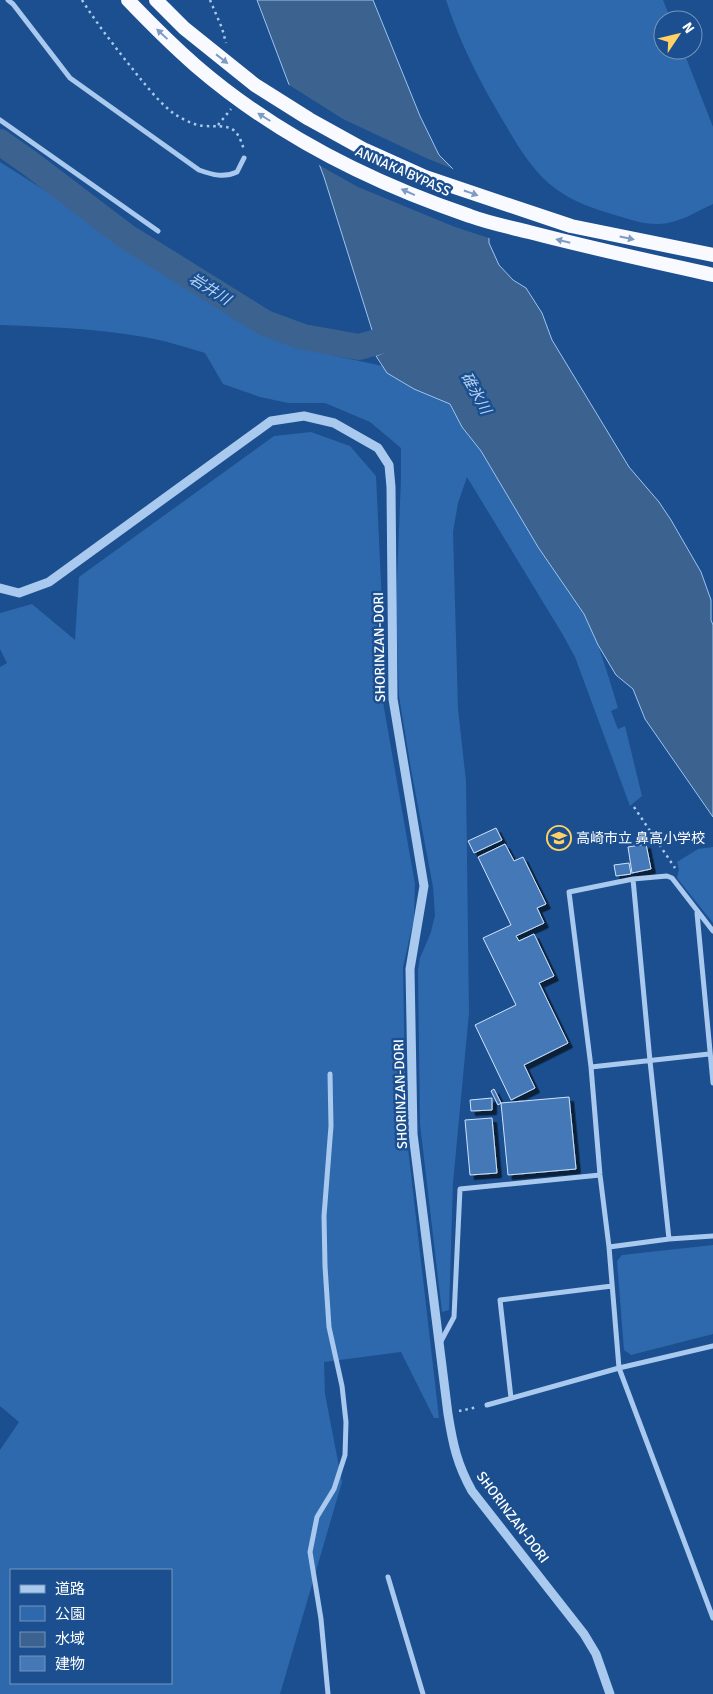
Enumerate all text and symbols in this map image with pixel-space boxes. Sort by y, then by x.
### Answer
north arrow [653,10,703,60]
text: N [678,19,698,37]
one-way arrow [156,28,168,40]
one-way arrow [215,53,228,64]
one-way arrow [258,112,271,122]
street label: ANNAKA BYPASS [353,143,453,200]
one-way arrow [401,188,415,196]
one-way arrow [464,190,479,197]
one-way arrow [620,234,635,242]
one-way arrow [555,237,570,245]
water label: 岩井川 [186,269,236,310]
water label: 碓氷川 [457,369,496,419]
street label: SHORINZAN-DORI [370,592,389,702]
school or university icon: 高崎市立 鼻高小学校 [546,825,572,851]
place label: 高崎市立 鼻高小学校 [576,830,705,847]
street label: SHORINZAN-DORI [390,1039,411,1149]
street label: SHORINZAN-DORI [473,1468,553,1566]
legend [10,1569,172,1684]
text: 道路 [55,1580,85,1598]
text: 公園 [55,1605,85,1623]
text: 水域 [55,1630,85,1648]
text: 建物 [55,1655,85,1673]

